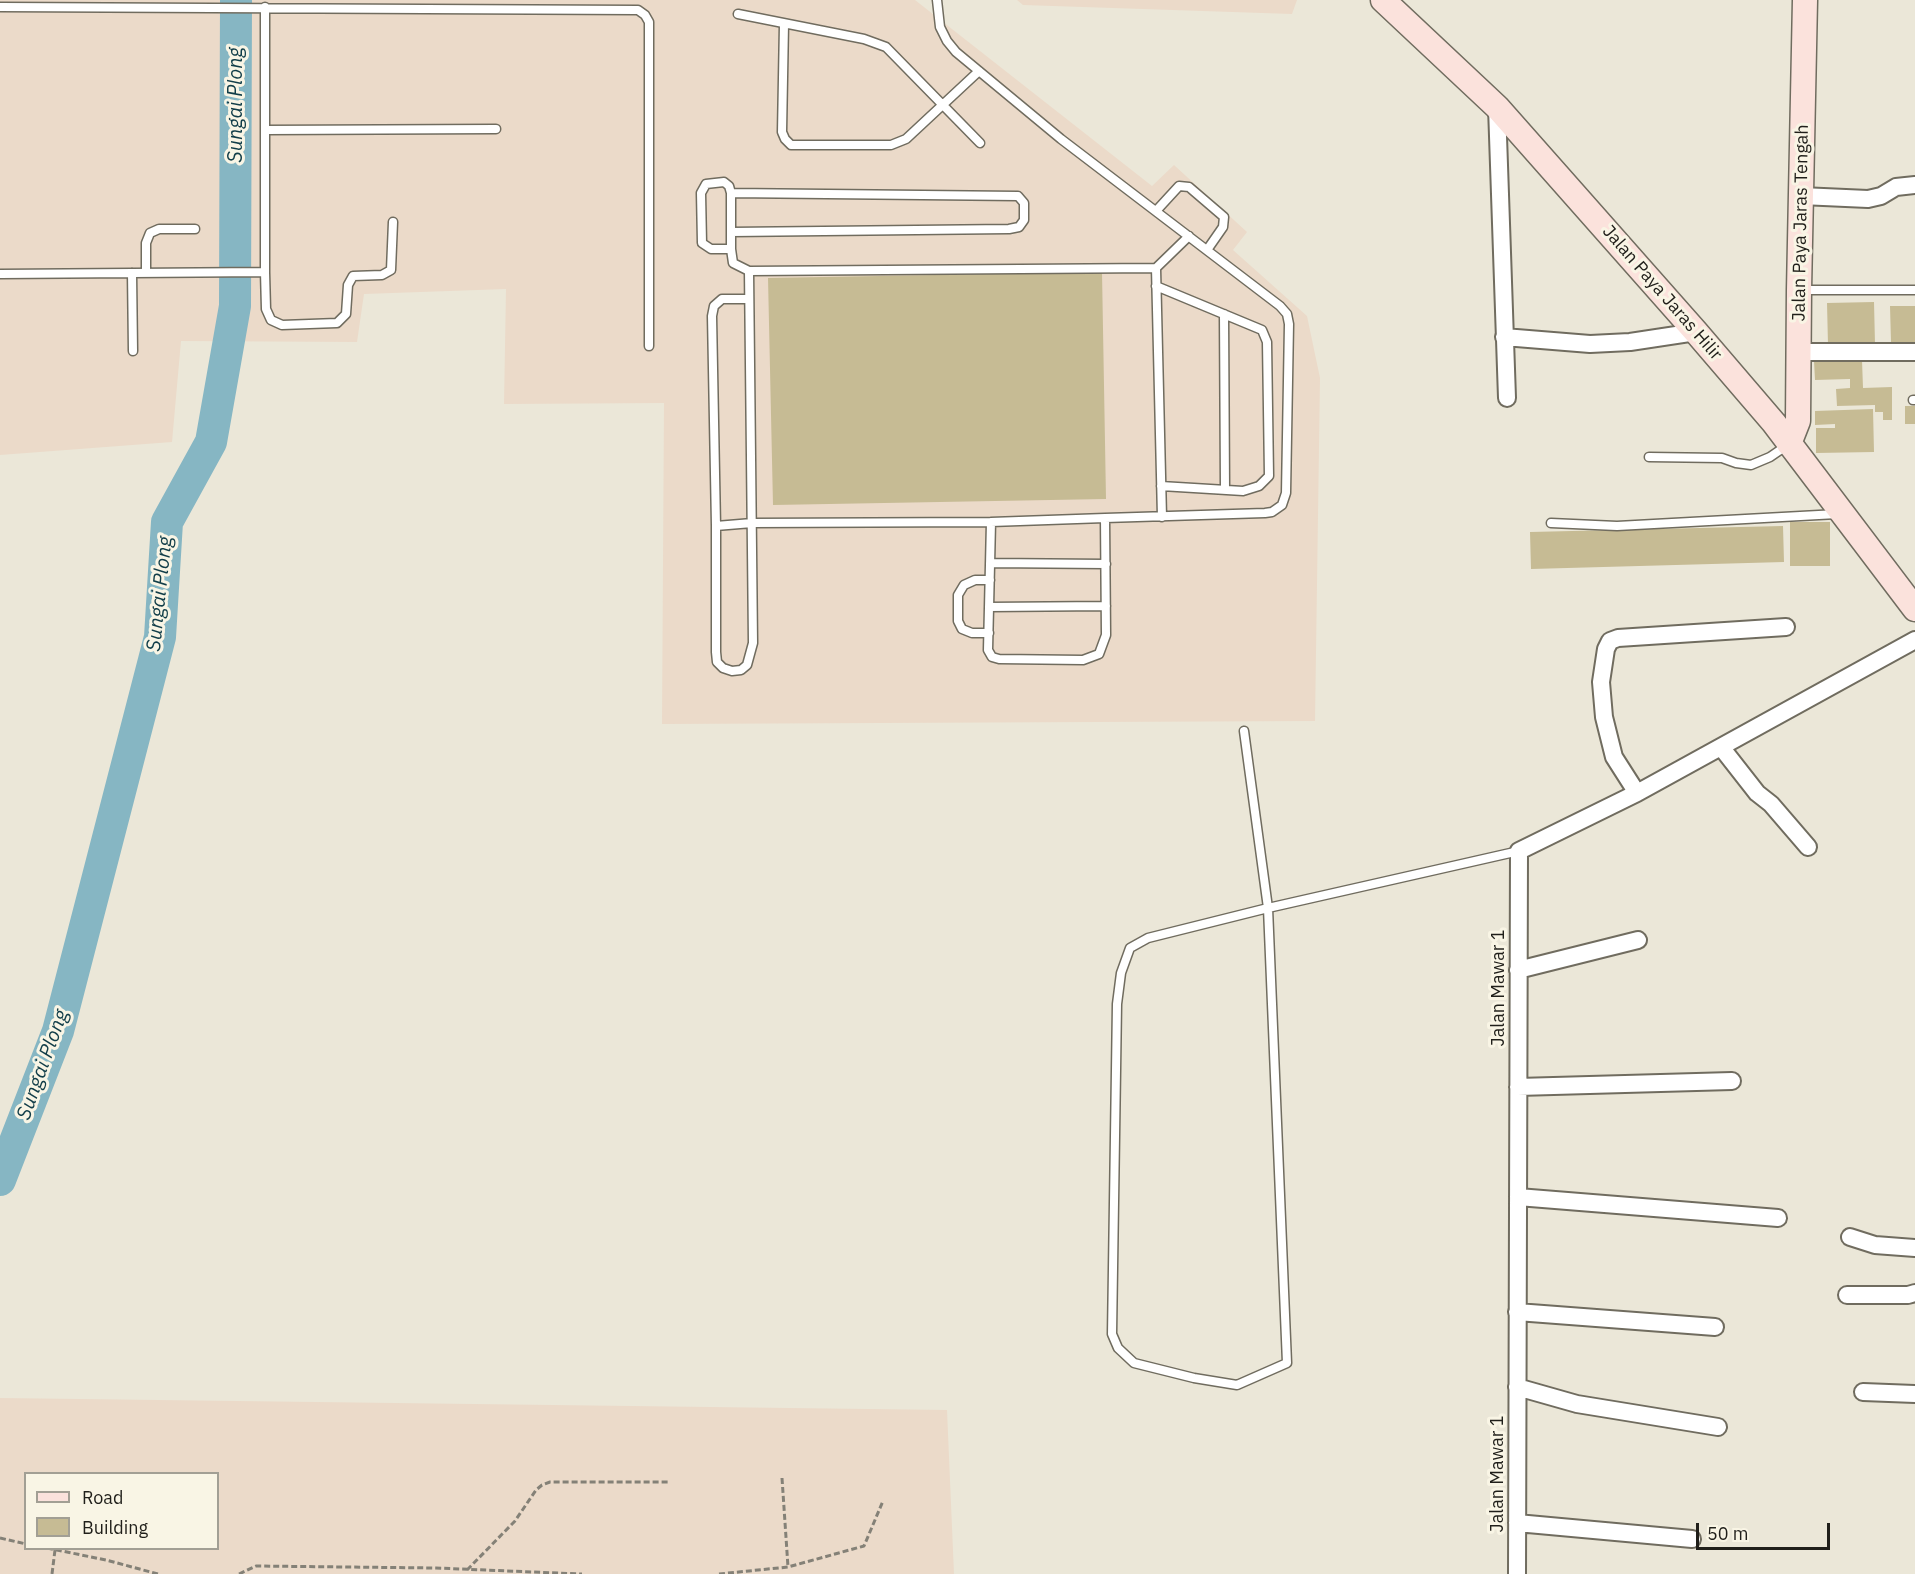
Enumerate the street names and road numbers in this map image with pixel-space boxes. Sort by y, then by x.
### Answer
street label: Jalan Paya Jaras Tengah [1788,124,1814,322]
street label: Jalan Paya Jaras Hilir [1597,221,1727,365]
street label: Jalan Mawar 1 [1488,930,1510,1046]
street label: Jalan Mawar 1 [1487,1416,1509,1532]

